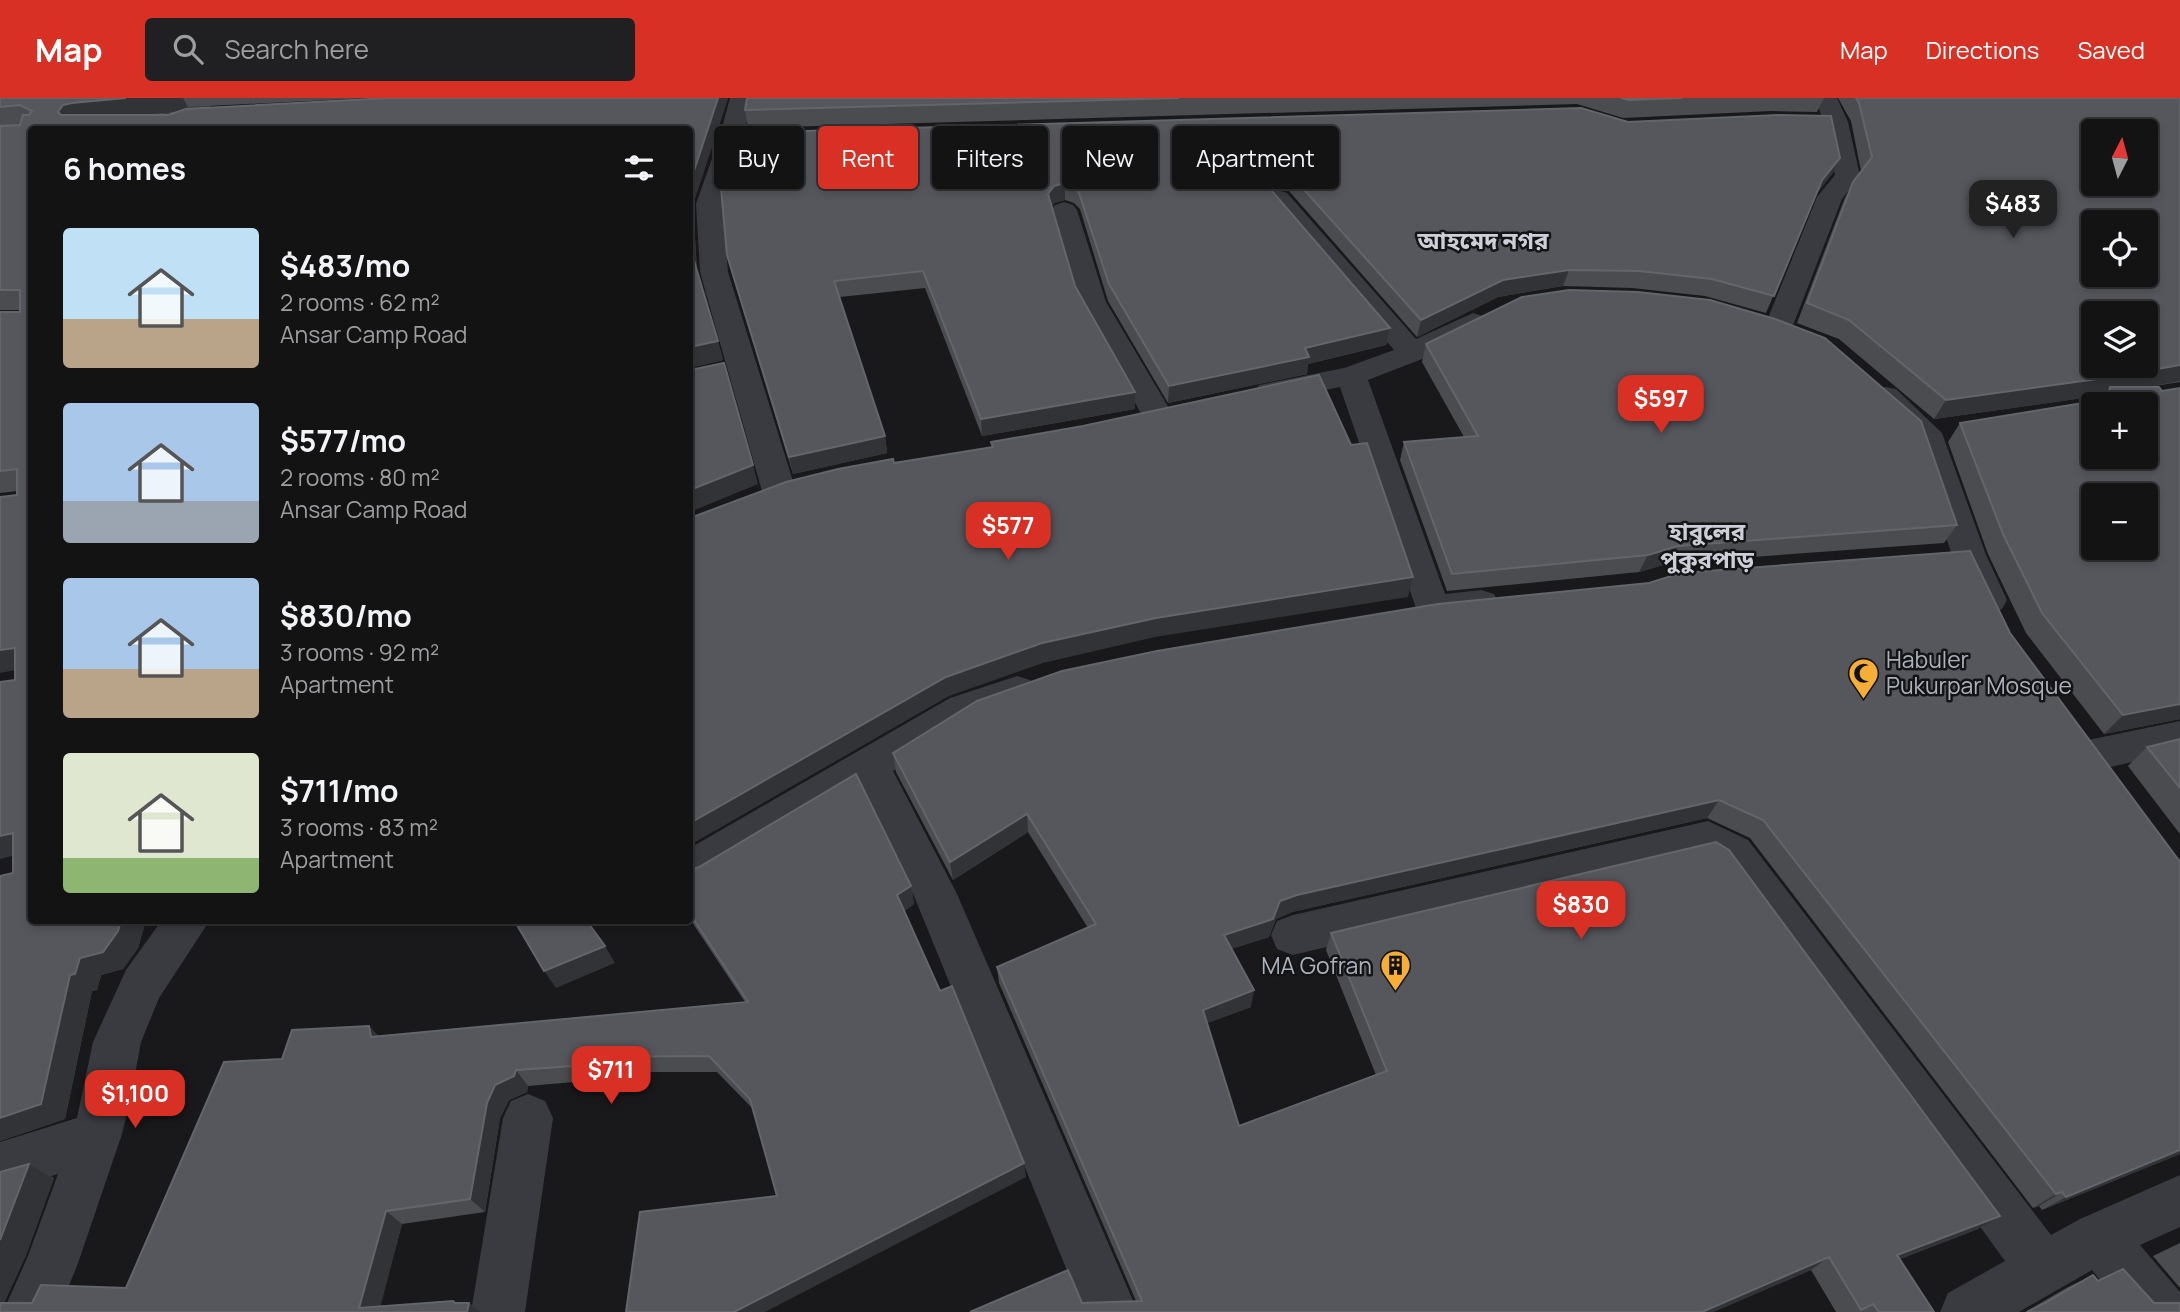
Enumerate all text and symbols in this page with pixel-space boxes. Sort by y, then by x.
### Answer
search box [145,18,635,81]
text: Map [35,27,103,72]
icon: search [169,30,207,68]
text: Search here [225,31,369,67]
text: Map [1840,33,1888,66]
text: Directions [1926,33,2039,66]
text: Saved [2077,33,2145,66]
north arrow [2081,119,2158,196]
map controls [2081,119,2158,560]
chip: Buy [714,126,804,189]
chip: Rent [818,126,918,189]
chip: Filters [932,126,1048,189]
chip: New [1062,126,1158,189]
chip: Apartment [1172,126,1339,189]
text: 6 homes [63,148,186,189]
icon: filters [620,149,658,187]
pin: $483 [1972,180,2054,240]
text: $483 [1985,187,2041,219]
button: locate [2081,210,2158,287]
district label: আহমেদ নগর [1417,223,1549,256]
text: $483/mo [280,245,410,286]
icon: home [119,256,203,340]
text: 2 rooms · 62 m² [280,286,440,318]
button: layers [2081,301,2158,378]
text: Ansar Camp Road [280,318,467,350]
pin: $597 [1620,376,1702,435]
text: $597 [1634,382,1688,414]
button: + [2081,392,2158,469]
text: $577/mo [280,420,406,461]
icon: home [119,431,203,515]
text: 2 rooms · 80 m² [280,461,440,493]
button: − [2081,483,2158,560]
text: Ansar Camp Road [280,493,467,525]
pin: $577 [967,503,1049,562]
text: $577 [982,509,1034,541]
district label: হাবুলের পুকুরপাড় [1660,514,1754,575]
text: $830/mo [280,595,412,636]
icon: home [119,606,203,690]
text: 3 rooms · 92 m² [280,636,439,668]
place label: Habuler Pukurpar Mosque [1886,643,2072,701]
mosque icon: Habuler Pukurpar Mosque [1846,656,1880,700]
text: Apartment [280,668,394,700]
text: $711/mo [280,770,398,811]
icon: home [119,781,203,865]
text: 3 rooms · 83 m² [280,811,438,843]
text: Apartment [280,843,394,875]
pin: $830 [1540,882,1622,941]
text: $830 [1552,888,1610,920]
place label: MA Gofran [1261,949,1372,981]
building icon: MA Gofran [1378,949,1412,993]
pin: $711 [570,1046,652,1106]
text: $711 [588,1053,634,1085]
pin: $1,100 [78,1070,192,1130]
text: $1,100 [101,1077,169,1109]

